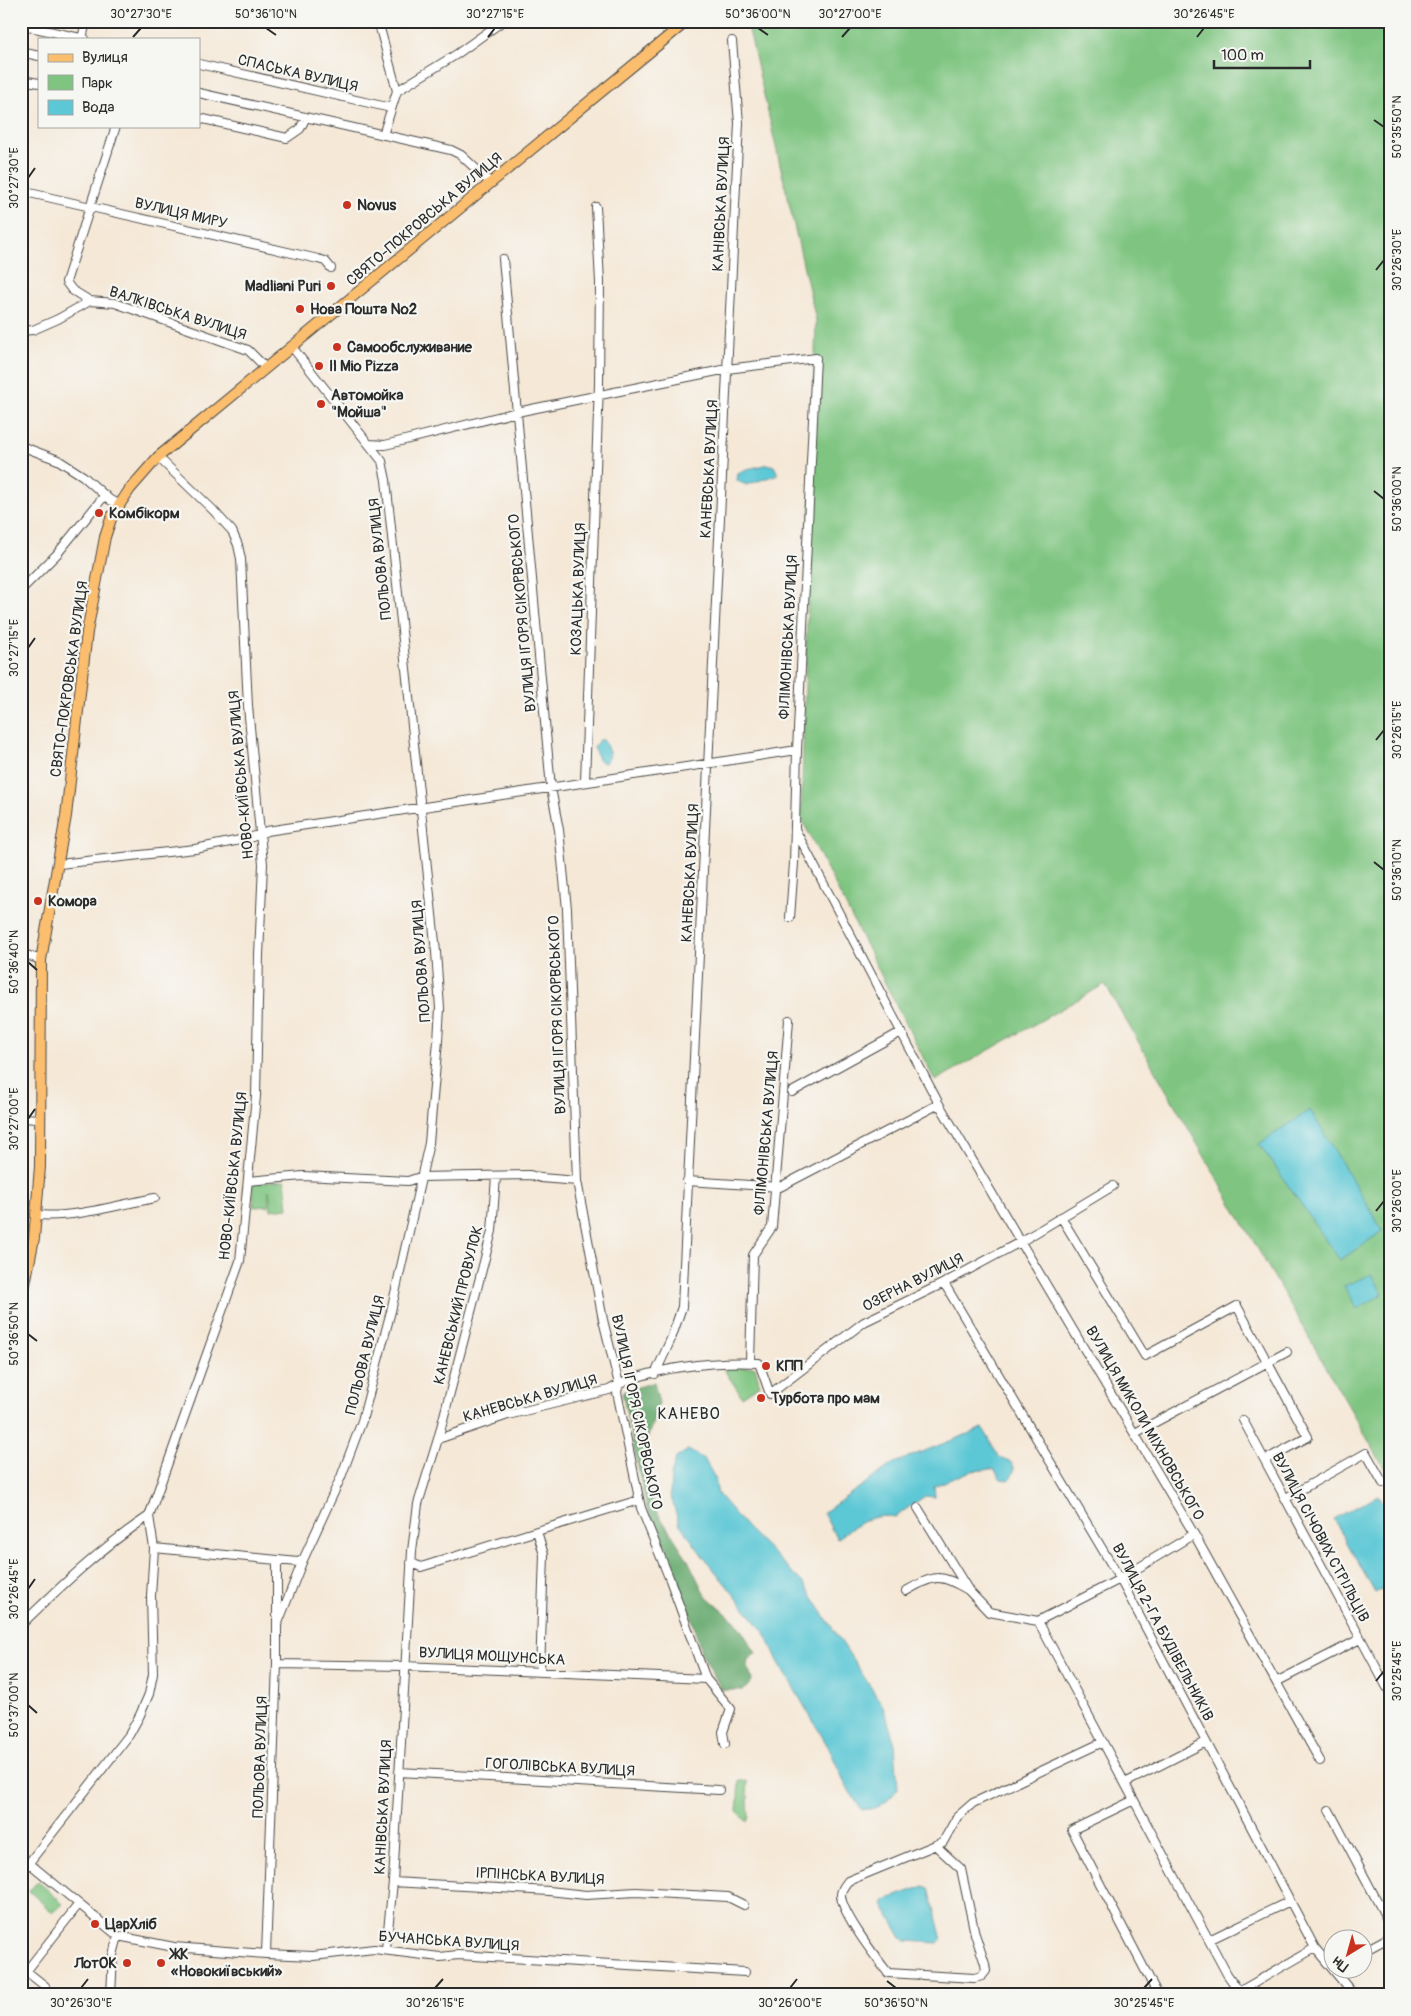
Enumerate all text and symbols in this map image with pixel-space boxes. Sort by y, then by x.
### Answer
text: 30°27'30"E [110,7,172,22]
text: 50°36'10"N [235,7,297,22]
text: 30°27'15"E [466,7,524,22]
text: 50°36'00"N [725,7,791,22]
text: 30°27'00"E [818,7,882,22]
text: 30°26'45"E [1174,7,1234,22]
legend [38,38,200,128]
scale bar [1214,38,1310,70]
text: 100 m [1221,46,1264,65]
text: Вулиця [82,48,128,67]
street label: СПАСЬКА ВУЛИЦЯ [236,50,360,97]
text: Парк [82,74,113,93]
text: 50°35'50"N [1390,95,1405,159]
text: Вода [82,98,115,117]
street label: КАНІВСЬКА ВУЛИЦЯ [708,136,735,272]
text: 30°27'30"E [7,147,22,209]
street label: СВЯТО-ПОКРОВСЬКА ВУЛИЦЯ [342,148,506,290]
street label: ВУЛИЦЯ МИРУ [133,194,229,233]
place label: Novus [357,196,396,215]
marker: Novus [341,199,353,211]
text: 30°26'30"E [1390,229,1405,291]
place label: Madliani Puri [245,277,321,296]
marker: Madliani Puri [325,280,337,292]
street label: ВАЛКІВСЬКА ВУЛИЦЯ [107,282,249,345]
place label: Нова Пошта №2 [310,300,417,319]
marker: Нова Пошта №2 [294,303,306,315]
place label: Самообслуживание [347,338,473,357]
marker: Самообслуживание [331,341,343,353]
place label: Il Mio Pizza [329,357,398,376]
marker: Il Mio Pizza [313,360,325,372]
place label: Автомойка "Мойша" [331,386,404,422]
marker: Автомойка "Мойша" [315,398,327,410]
street label: КАНЕВСЬКА ВУЛИЦЯ [696,399,723,539]
text: 50°36'00"N [1390,466,1405,532]
street label: ПОЛЬОВА ВУЛИЦЯ [365,497,396,621]
place label: Комбікорм [109,504,180,523]
marker: Комбікорм [93,507,105,519]
street label: ВУЛИЦЯ ІГОРЯ СІКОРВСЬКОГО [504,513,541,713]
street label: КОЗАЦЬКА ВУЛИЦЯ [567,522,590,656]
street label: ФІЛІМОНІВСЬКА ВУЛИЦЯ [775,554,802,720]
street label: СВЯТО-ПОКРОВСЬКА ВУЛИЦЯ [46,580,93,778]
text: 30°27'15"E [7,619,22,677]
street label: НОВО-КИЇВСЬКА ВУЛИЦЯ [225,690,258,860]
text: 30°26'15"E [1390,701,1405,759]
street label: КАНЕВСЬКА ВУЛИЦЯ [677,803,704,943]
text: 50°36'10"N [1390,839,1405,901]
place label: Комора [48,892,97,911]
marker: Комора [32,895,44,907]
street label: ПОЛЬОВА ВУЛИЦЯ [408,899,435,1023]
street label: ВУЛИЦЯ ІГОРЯ СІКОРВСЬКОГО [545,915,570,1115]
text: 50°36'40"N [7,930,22,994]
street label: ФІЛІМОНІВСЬКА ВУЛИЦЯ [750,1050,783,1216]
text: 30°27'00"E [7,1087,22,1151]
street label: НОВО-КИЇВСЬКА ВУЛИЦЯ [215,1091,252,1261]
text: 30°26'00"E [1390,1169,1405,1233]
street label: КАНЕВСЬКИЙ ПРОВУЛОК [430,1224,487,1386]
street label: ОЗЕРНА ВУЛИЦЯ [859,1249,967,1316]
street label: ПОЛЬОВА ВУЛИЦЯ [341,1293,390,1417]
text: 50°36'50"N [7,1302,22,1366]
street label: ВУЛИЦЯ ІГОРЯ СІКОРВСЬКОГО [607,1313,667,1511]
street label: ВУЛИЦЯ МИКОЛИ МІХНОВСЬКОГО [1081,1323,1208,1524]
place label: КПП [776,1357,803,1376]
marker: КПП [760,1360,772,1372]
street label: КАНЕВСЬКА ВУЛИЦЯ [461,1370,599,1427]
place label: Турбота про мам [770,1389,880,1408]
marker: Турбота про мам [755,1392,767,1404]
district label: КАНЕВО [657,1404,721,1424]
street label: ВУЛИЦЯ СІЧОВИХ СТРІЛЬЦІВ [1268,1449,1373,1625]
street label: ВУЛИЦЯ 2-ГА БУДІВЕЛЬНИКІВ [1108,1540,1218,1724]
text: 30°26'45"E [7,1559,22,1619]
text: 30°25'45"E [1390,1641,1405,1701]
street label: ВУЛИЦЯ МОЩУНСЬКА [418,1643,566,1670]
text: 50°37'00"N [7,1673,22,1737]
street label: ПОЛЬОВА ВУЛИЦЯ [249,1696,272,1818]
street label: КАНІВСЬКА ВУЛИЦЯ [370,1739,397,1875]
street label: ГОГОЛІВСЬКА ВУЛИЦЯ [485,1754,635,1781]
street label: ІРПІНСЬКА ВУЛИЦЯ [475,1864,605,1889]
place label: ЦарХліб [105,1915,157,1934]
marker: ЦарХліб [89,1918,101,1930]
street label: БУЧАНСЬКА ВУЛИЦЯ [378,1927,520,1956]
north arrow [1324,1928,1374,1978]
place label: ЖК «Новокиївський» [168,1945,282,1981]
text: Пн [1329,1953,1352,1975]
place label: ЛотОК [73,1954,117,1973]
marker: ЛотОК [121,1957,133,1969]
marker: ЖК «Новокиївський» [155,1957,167,1969]
text: 30°26'30"E [50,1996,112,2011]
text: 30°26'15"E [406,1996,464,2011]
text: 30°26'00"E [758,1996,822,2011]
text: 50°36'50"N [864,1996,928,2011]
text: 30°25'45"E [1114,1996,1174,2011]

